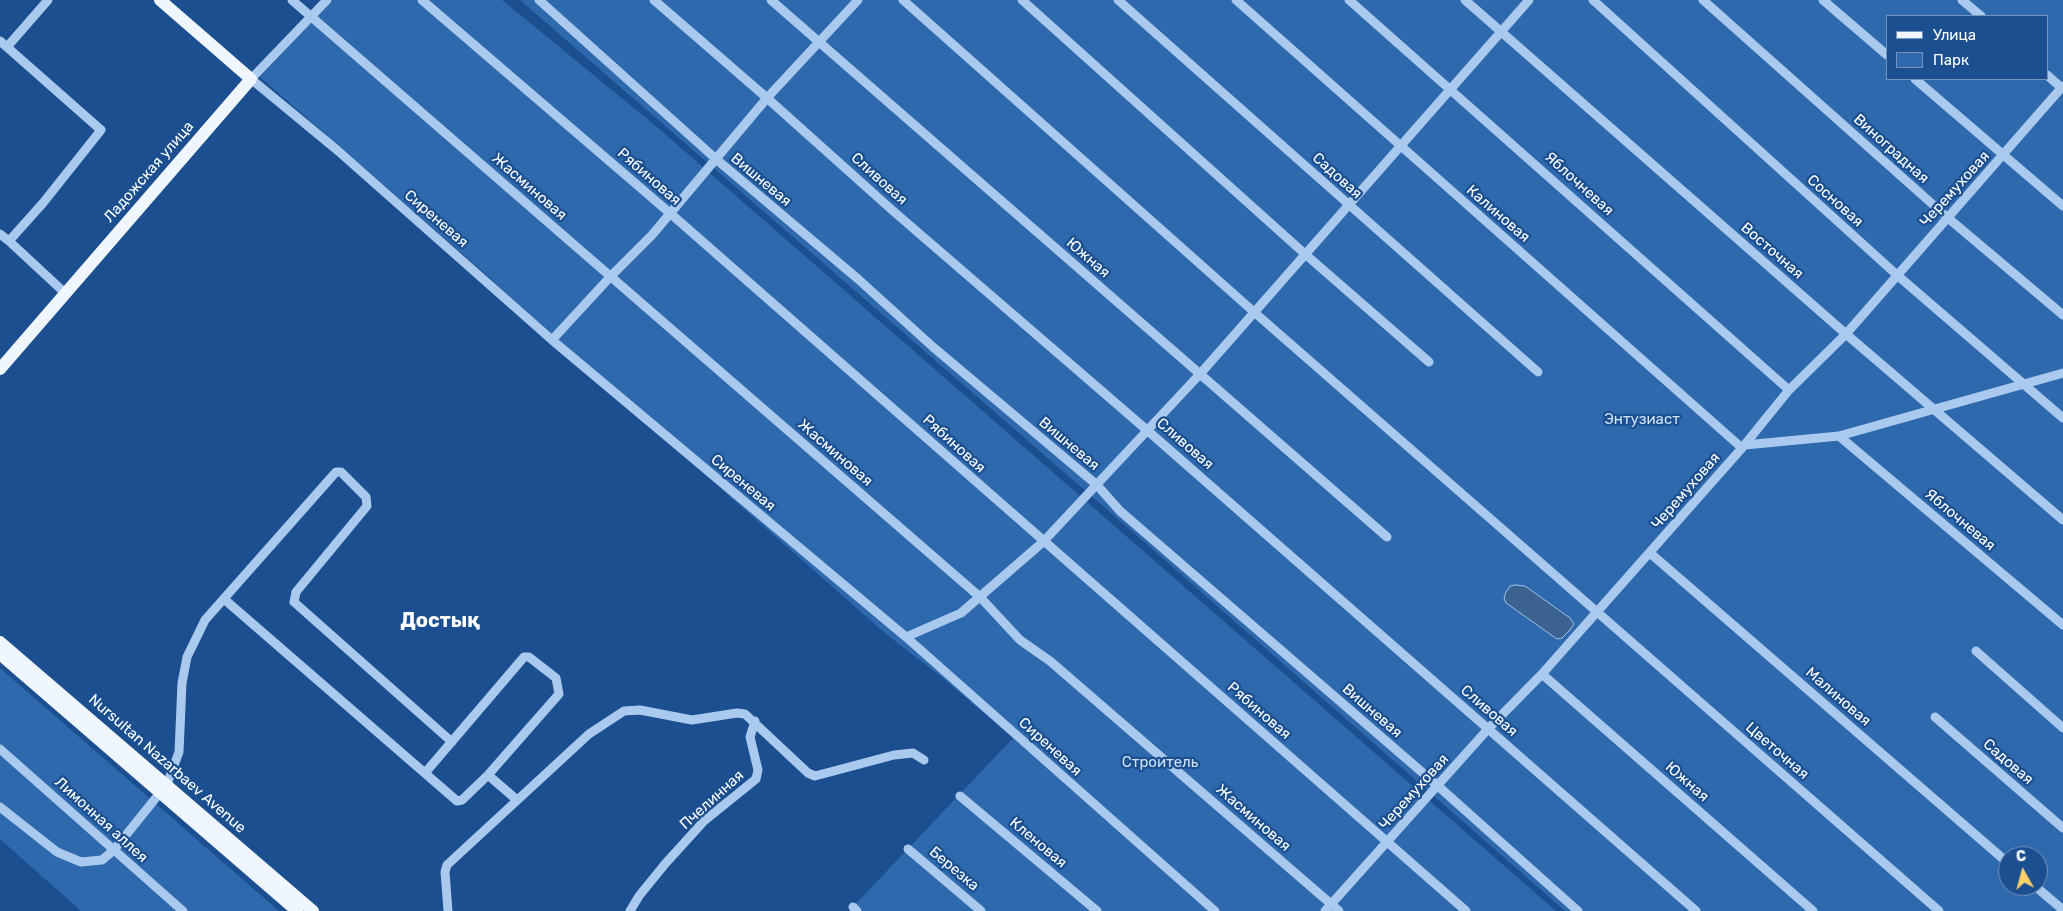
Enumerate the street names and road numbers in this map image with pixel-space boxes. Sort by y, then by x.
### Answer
street label: Виноградная [1850,110,1932,188]
street label: Ладожская улица [100,118,198,226]
street label: Рябиновая [614,145,684,209]
street label: Черемуховая [1916,147,1994,231]
street label: Яблочневая [1541,148,1617,220]
street label: Сливовая [847,149,911,209]
street label: Садовая [1308,149,1366,203]
street label: Жасминовая [488,150,570,224]
street label: Вишневая [727,150,795,210]
street label: Сосновая [1803,171,1867,231]
street label: Калиновая [1463,182,1533,246]
street label: Сиреневая [400,186,472,252]
street label: Восточная [1737,219,1807,283]
street label: Южная [1063,234,1113,282]
street label: Рябиновая [919,411,989,477]
street label: Вишневая [1035,414,1103,474]
street label: Сливовая [1153,414,1217,474]
street label: Жасминовая [794,416,876,490]
street label: Черемуховая [1648,449,1724,533]
street label: Сиреневая [707,451,779,515]
street label: Яблочневая [1921,485,1999,555]
street label: Малиновая [1802,664,1874,730]
street label: Рябиновая [1224,679,1294,743]
street label: Вишневая [1338,680,1406,742]
street label: Сливовая [1457,681,1521,741]
street label: Nursultan Nazarbaev Avenue [85,691,249,837]
street label: Сиреневая [1015,714,1085,780]
street label: Цветочная [1742,719,1812,783]
street label: Садовая [1979,735,2037,789]
street label: Черемуховая [1375,750,1453,834]
street label: Южная [1662,758,1712,806]
street label: Пчелинная [676,767,748,833]
street label: Лимонная аллея [51,773,151,867]
street label: Жасминовая [1212,781,1294,855]
street label: Кленовая [1006,814,1070,872]
street label: Березка [925,843,983,895]

